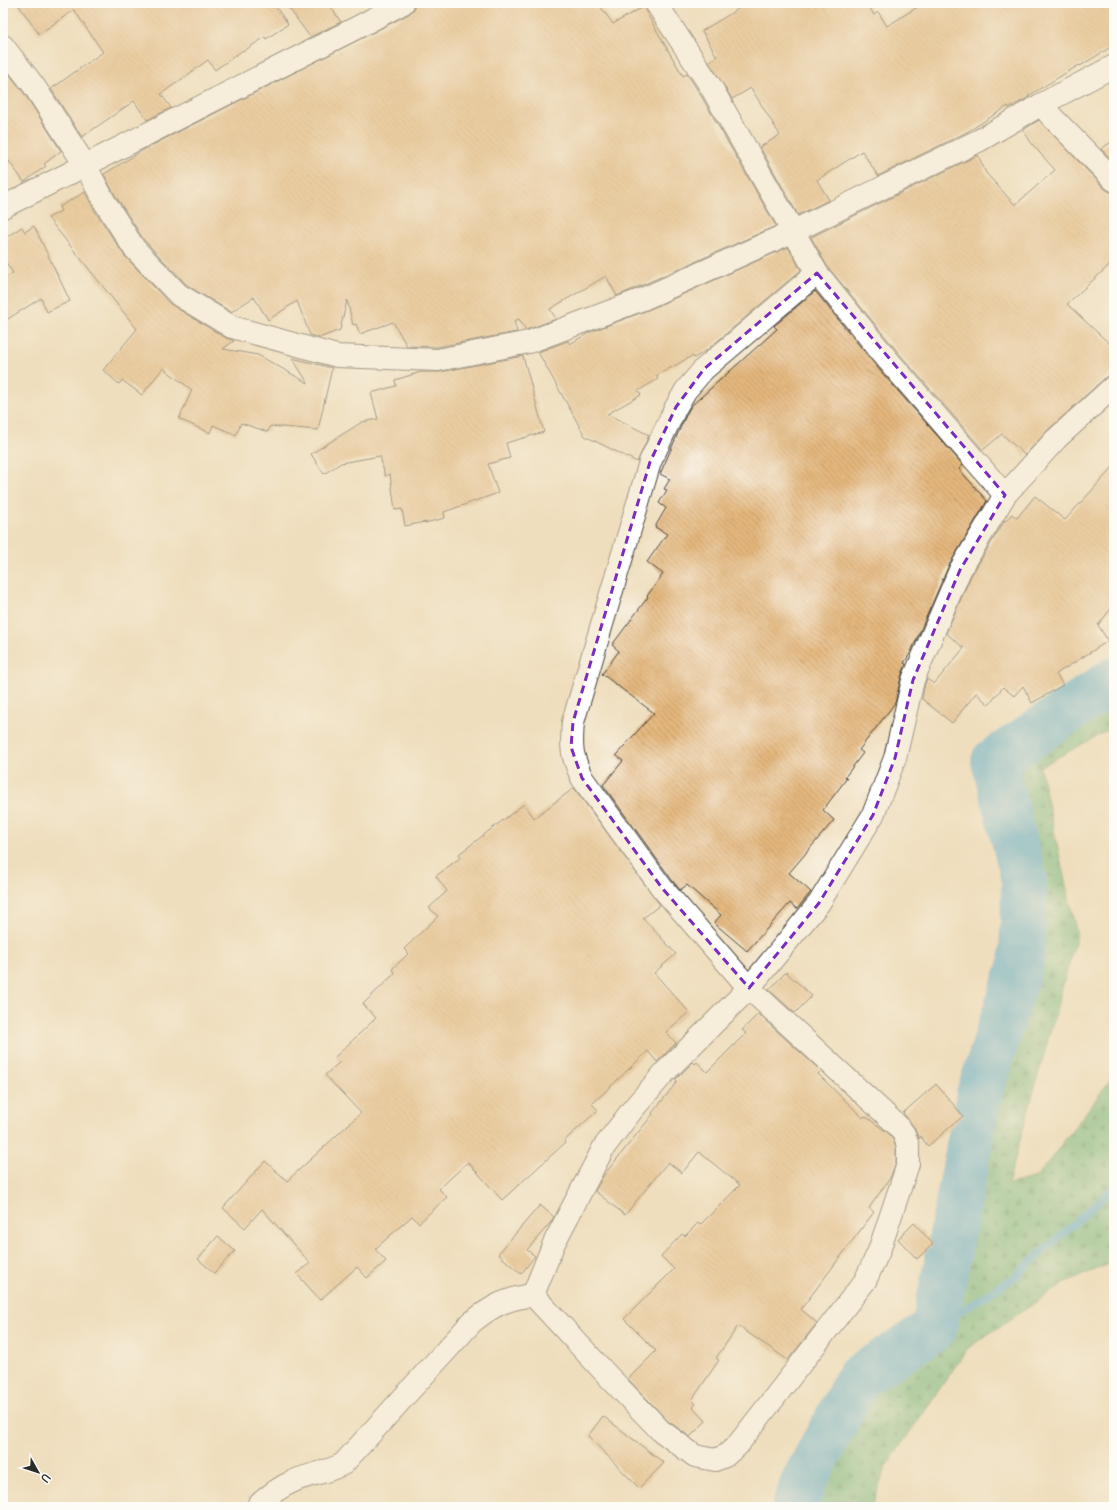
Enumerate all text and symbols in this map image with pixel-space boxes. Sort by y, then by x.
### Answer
north arrow [18,1452,58,1492]
text: U [38,1471,54,1486]

